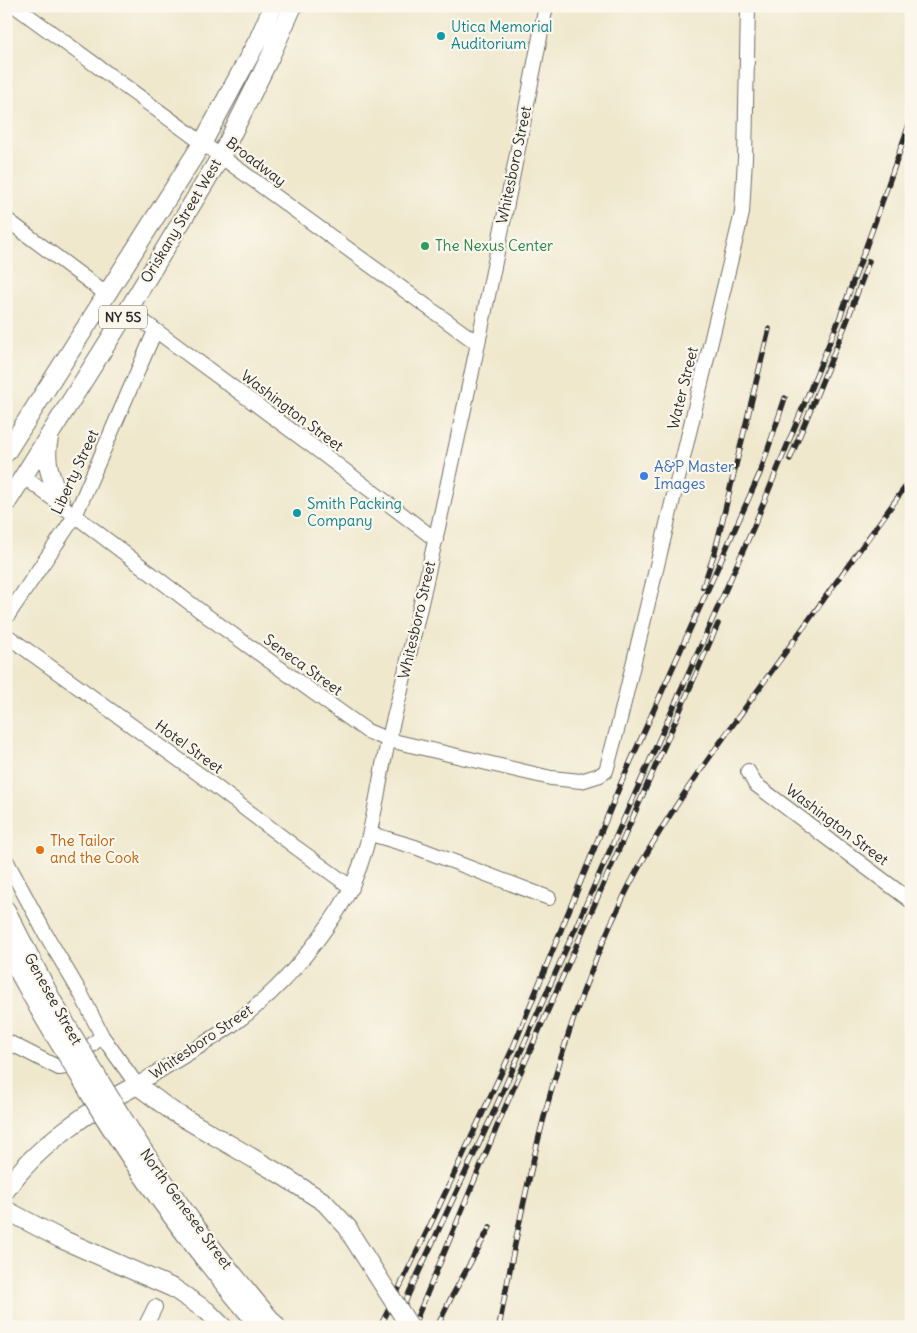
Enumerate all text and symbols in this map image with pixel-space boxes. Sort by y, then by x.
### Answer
place label: Utica Memorial Auditorium [451,17,552,53]
marker: Utica Memorial Auditorium [435,30,447,42]
street label: Whitesboro Street [492,104,535,226]
street label: Broadway [222,133,290,190]
street label: Oriskany Street West [136,155,225,286]
place label: The Nexus Center [435,236,553,255]
marker: The Nexus Center [419,240,431,252]
road number: NY 5S [99,306,147,328]
street label: Water Street [663,345,702,431]
street label: Washington Street [237,366,347,455]
street label: Liberty Street [47,426,102,517]
place label: A&P Master Images [654,457,734,493]
marker: A&P Master Images [638,470,650,482]
place label: Smith Packing Company [307,494,402,530]
marker: Smith Packing Company [291,507,303,519]
street label: Whitesboro Street [394,559,439,681]
street label: Seneca Street [260,630,346,700]
street label: Hotel Street [152,716,227,778]
street label: Washington Street [782,780,892,869]
place label: The Tailor and the Cook [50,831,140,867]
marker: The Tailor and the Cook [34,844,46,856]
street label: Genesee Street [20,949,87,1048]
street label: Whitesboro Street [146,1000,256,1083]
street label: North Genesee Street [136,1145,237,1273]

